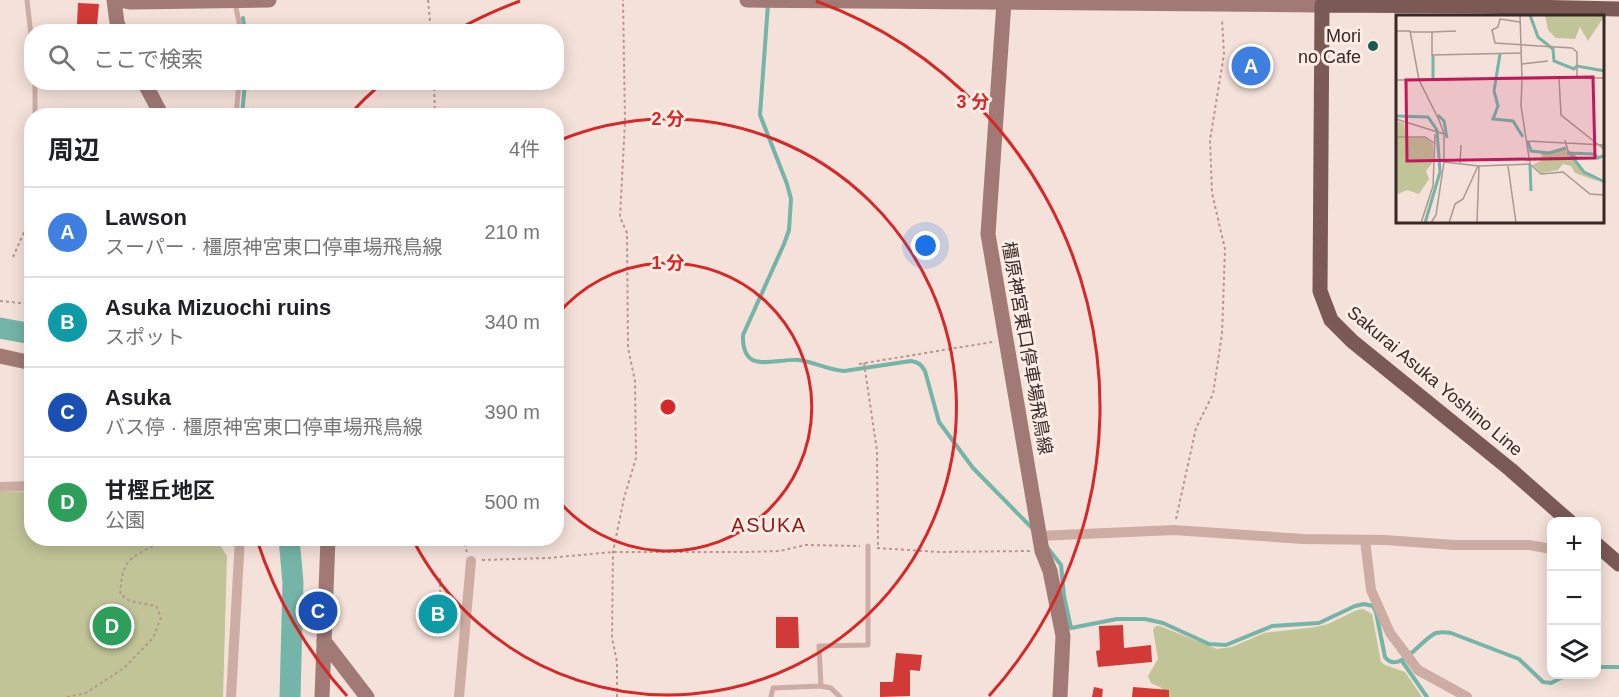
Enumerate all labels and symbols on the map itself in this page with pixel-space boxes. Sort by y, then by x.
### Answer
inset map [1396,15,1604,224]
place label: Mori no Cafe [1298,26,1361,67]
marker: Mori no Cafe [1366,39,1380,53]
pin: A [1232,44,1270,88]
text: 3 分 [956,92,990,112]
text: 2 分 [651,109,685,129]
your location [911,231,940,260]
street label: 橿原神宮東口停車場飛鳥線 [998,240,1056,456]
text: 1 分 [651,253,685,273]
street label: Sakurai Asuka Yoshino Line [1343,302,1527,460]
centre of rings [658,397,678,417]
district label: ASUKA [731,514,807,536]
pin: C [298,588,338,634]
pin: B [418,592,458,636]
pin: D [92,604,132,648]

